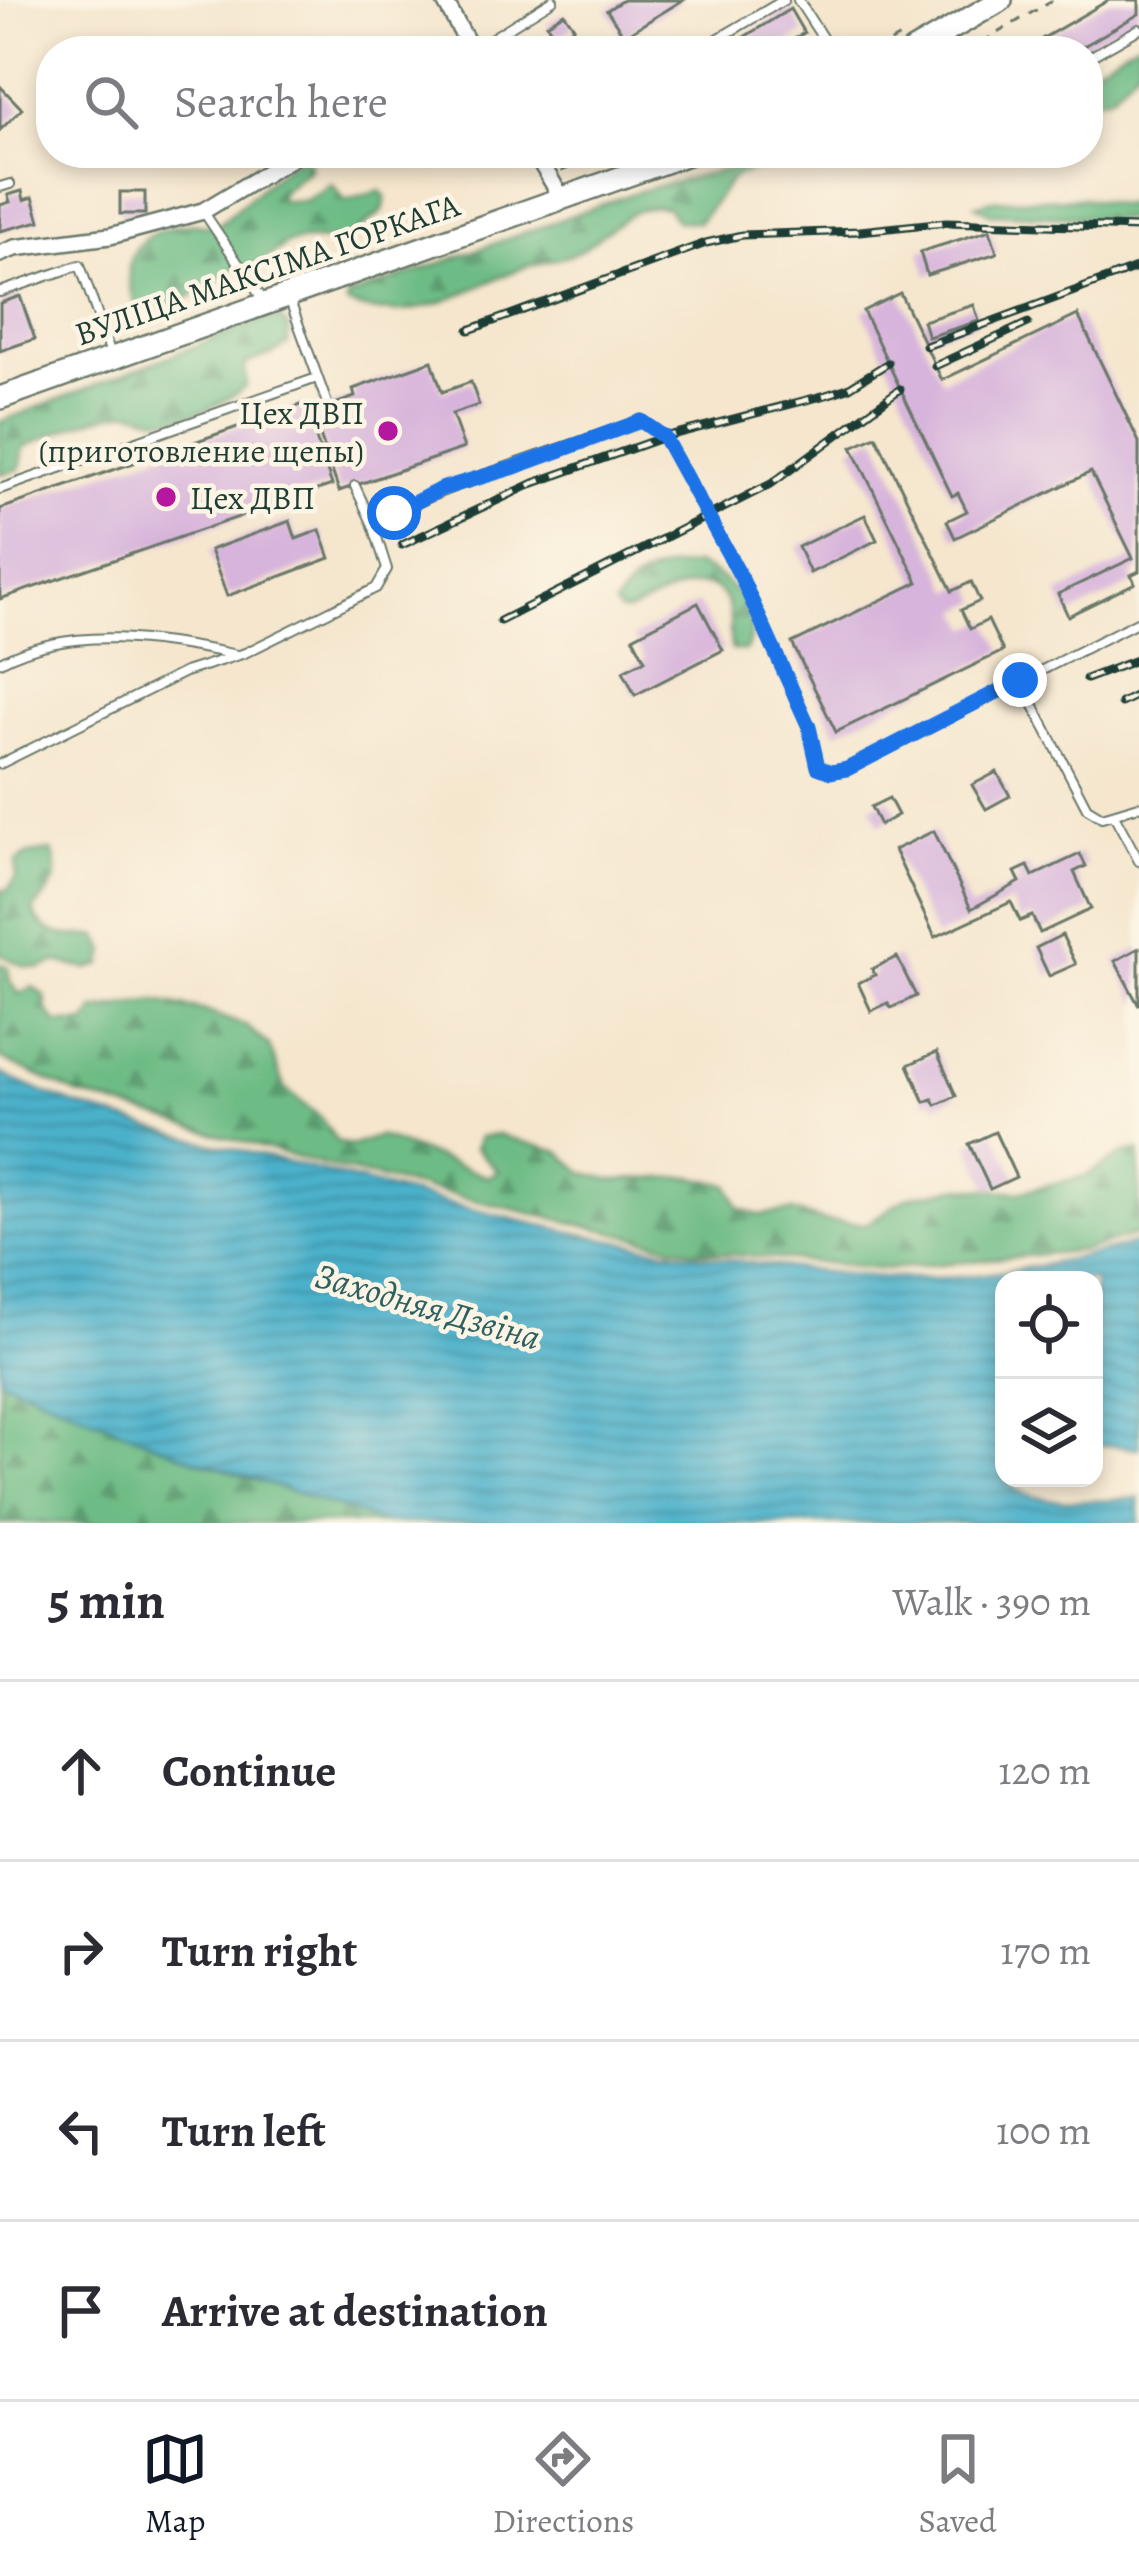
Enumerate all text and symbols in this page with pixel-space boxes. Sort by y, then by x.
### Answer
search box [36,36,1103,168]
icon: search [78,69,144,135]
text: Search here [174,71,388,133]
street label: ВУЛІЦА МАКСІМА ГОРКАГА [69,182,466,356]
place label: Цех ДВП (приготовление щепы) [38,390,364,473]
marker: Цех ДВП (приготовление щепы) [375,418,401,444]
place label: Цех ДВП [190,475,315,520]
marker: Цех ДВП [153,484,179,510]
route start [367,486,421,540]
route end [993,653,1047,707]
water label: Заходняя Дзвіна [310,1250,546,1362]
map controls [995,1271,1103,1487]
button: locate [995,1271,1103,1379]
button: layers [995,1379,1103,1487]
text: 5 min [48,1566,165,1636]
text: Walk · 390 m [893,1575,1091,1628]
icon: ahead [48,1738,114,1804]
text: Continue [162,1740,336,1802]
text: 120 m [998,1744,1091,1797]
icon: right [48,1918,114,1984]
text: Turn right [162,1920,357,1982]
text: 170 m [1000,1924,1091,1977]
icon: left [48,2098,114,2164]
text: Turn left [162,2100,326,2162]
text: 100 m [996,2104,1091,2157]
icon: arrive [48,2278,114,2344]
text: Arrive at destination [162,2280,548,2342]
tab: Map [142,2426,208,2543]
tab: Directions [493,2426,634,2543]
tab: Saved [919,2426,997,2543]

